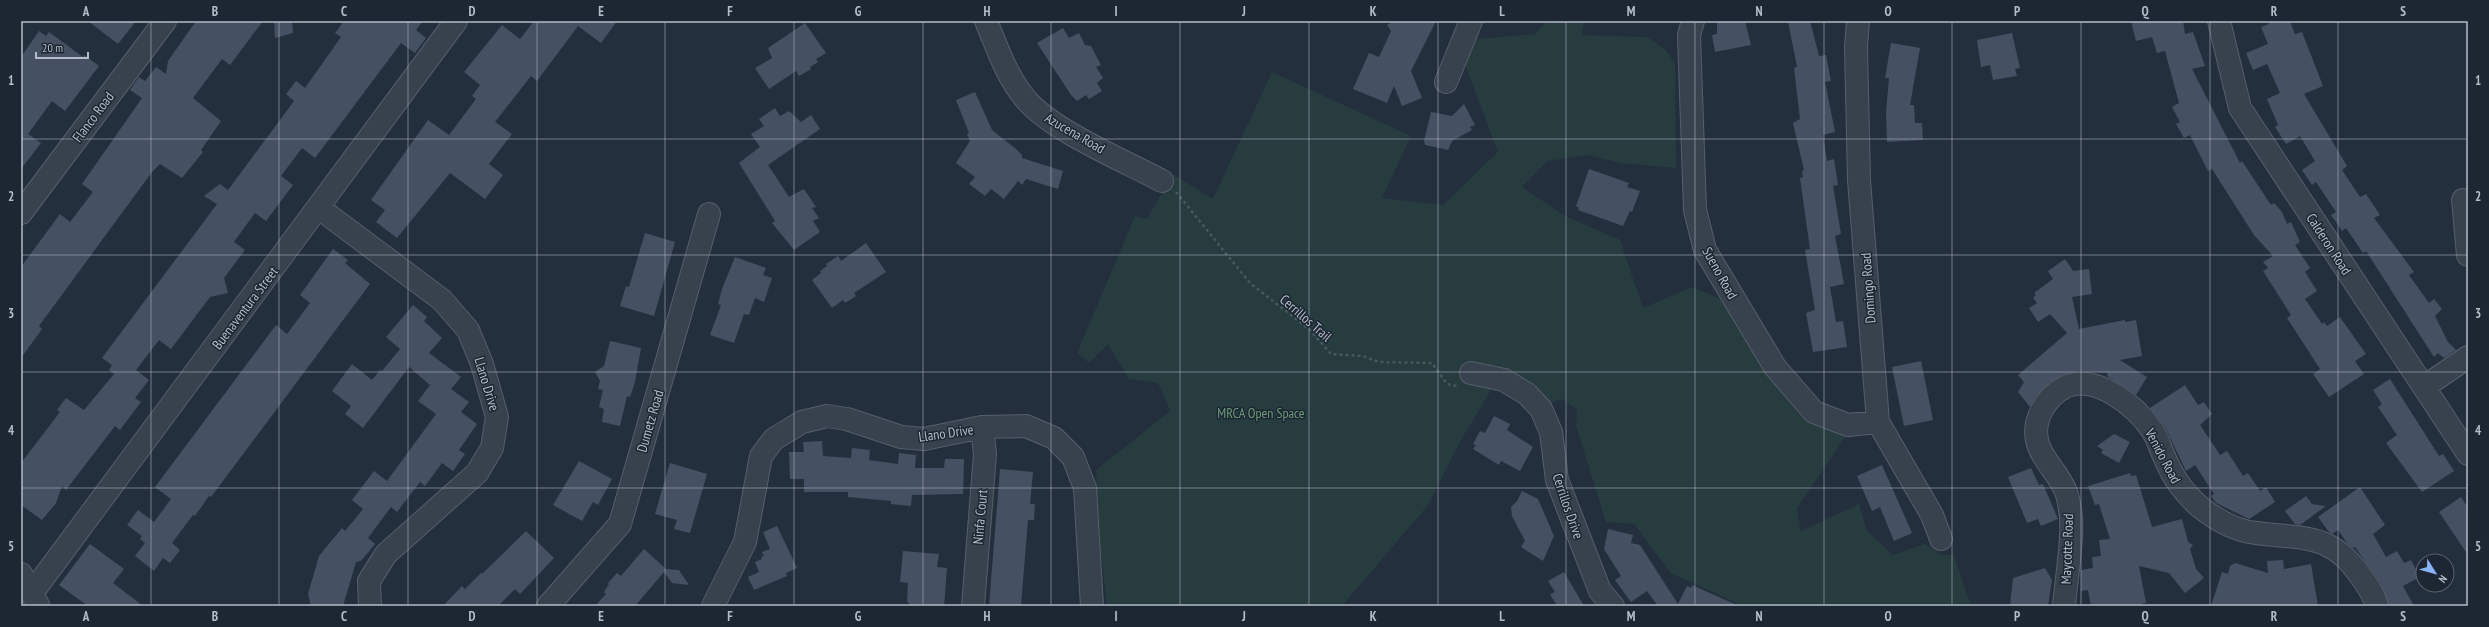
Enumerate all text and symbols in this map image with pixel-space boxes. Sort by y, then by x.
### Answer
text: A [82,3,90,20]
text: B [212,3,218,20]
text: C [341,3,347,20]
text: D [469,3,476,20]
text: E [598,3,604,20]
text: F [727,3,733,20]
text: G [855,3,862,20]
text: H [984,3,991,20]
text: I [1114,3,1118,20]
text: J [1241,3,1246,20]
text: K [1370,3,1377,20]
text: L [1499,3,1505,20]
text: M [1627,3,1636,20]
text: N [1755,3,1763,20]
text: O [1884,3,1892,20]
text: P [2014,3,2020,20]
text: Q [2141,3,2149,20]
text: R [2271,3,2278,20]
text: S [2400,3,2406,20]
scale bar [36,34,88,60]
text: 20 m [42,40,63,55]
text: 1 [8,72,14,89]
text: 1 [2475,72,2481,89]
street label: Flanco Road [68,88,118,146]
street label: Azucena Road [1042,109,1108,157]
text: 2 [8,188,14,205]
text: 2 [2475,188,2481,205]
street label: Calderon Road [2302,210,2356,278]
street label: Sueno Road [1698,244,1742,302]
street label: Domingo Road [1857,252,1879,324]
street label: Buenaventura Street [208,263,282,353]
street label: Cerrillos Trail [1276,290,1336,346]
text: 3 [8,305,14,322]
text: 3 [2475,305,2481,322]
street label: Llano Drive [470,355,504,413]
street label: Dumetz Road [633,388,667,454]
park label: MRCA Open Space [1217,404,1305,422]
street label: Llano Drive [917,420,975,446]
text: 4 [8,422,15,439]
text: 4 [2475,422,2482,439]
street label: Venido Road [2141,425,2185,487]
street label: Cerrillos Drive [1548,471,1588,541]
street label: Ninfa Court [969,489,991,545]
street label: Maycotte Road [2057,513,2077,585]
text: 5 [8,538,14,555]
text: 5 [2475,538,2481,555]
north arrow [2415,553,2455,593]
text: N [2436,572,2450,586]
text: A [82,608,90,625]
text: B [212,608,218,625]
text: C [341,608,347,625]
text: D [469,608,476,625]
text: E [598,608,604,625]
text: F [727,608,733,625]
text: G [855,608,862,625]
text: H [984,608,991,625]
text: I [1114,608,1118,625]
text: J [1241,608,1246,625]
text: K [1370,608,1377,625]
text: L [1499,608,1505,625]
text: M [1627,608,1636,625]
text: N [1755,608,1763,625]
text: O [1884,608,1892,625]
text: P [2014,608,2020,625]
text: Q [2141,608,2149,625]
text: R [2271,608,2278,625]
text: S [2400,608,2406,625]

